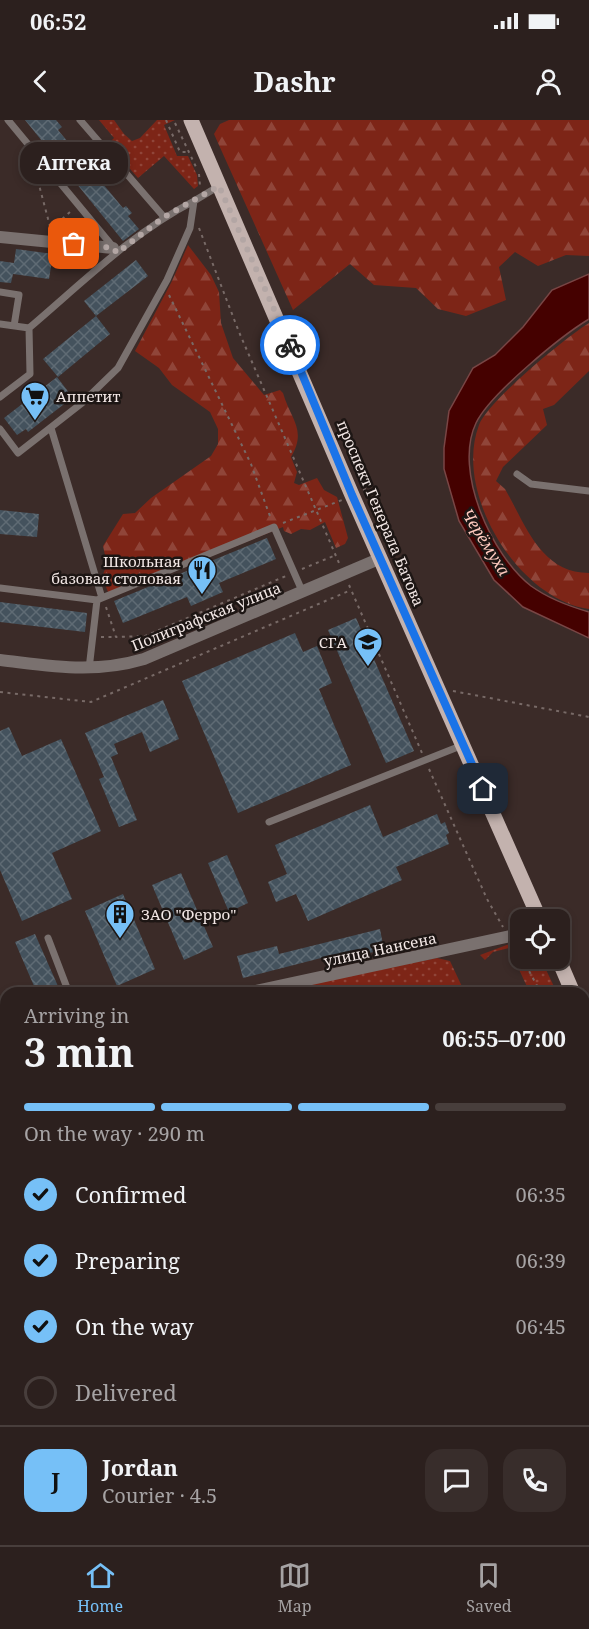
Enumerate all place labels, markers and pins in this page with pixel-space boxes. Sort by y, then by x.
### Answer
callout: Аптека [20,142,128,184]
pin [48,218,99,269]
supermarket icon: Аппетит [19,380,51,422]
place label: Аппетит [56,386,120,406]
place label: Школьная базовая столовая [51,551,181,588]
restaurant icon: Школьная базовая столовая [186,554,218,596]
school or university icon: СГА [352,626,384,668]
place label: СГА [319,632,347,652]
pin [457,763,508,814]
building icon: ЗАО "Ферро" [104,898,136,940]
place label: ЗАО "Ферро" [141,904,236,924]

